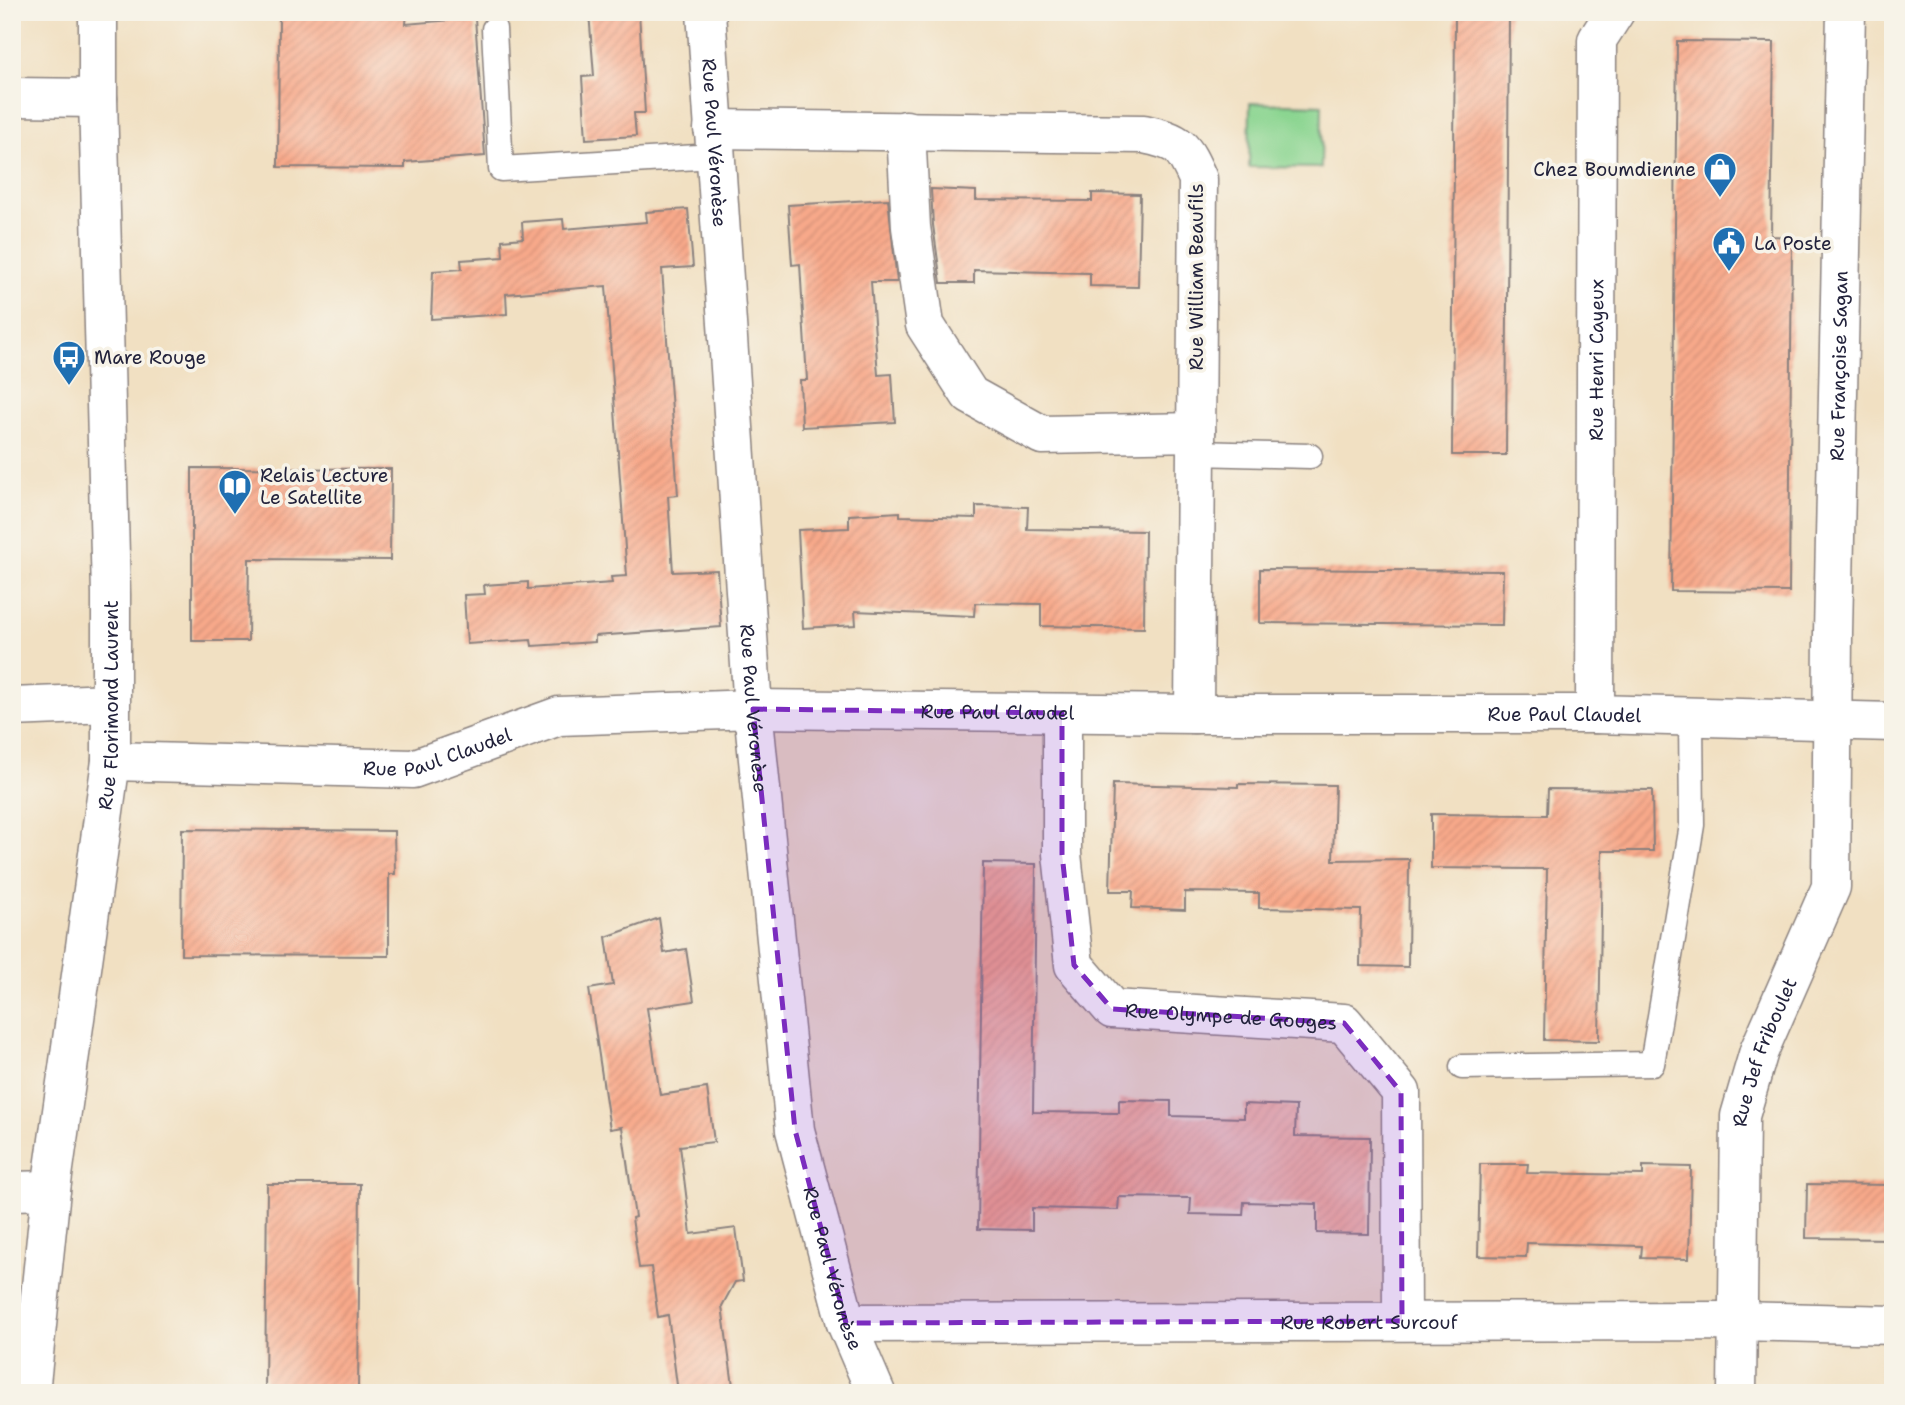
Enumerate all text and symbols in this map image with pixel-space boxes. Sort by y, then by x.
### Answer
street label: Rue Paul Véronèse [697,58,733,228]
shop icon: Chez Boumdienne [1701,150,1739,199]
place label: Chez Boumdienne [1533,157,1696,182]
street label: Rue William Beaufils [1184,183,1209,371]
public building icon: La Poste [1710,224,1748,273]
place label: La Poste [1754,231,1832,256]
street label: Rue Françoise Sagan [1824,270,1853,461]
street label: Rue Henri Cayeux [1583,279,1609,441]
bus stop icon: Mare Rouge [50,338,88,387]
place label: Mare Rouge [94,345,206,370]
place label: Relais Lecture Le Satellite [260,463,389,510]
library icon: Relais Lecture Le Satellite [216,467,254,516]
street label: Rue Florimond Laurent [92,600,124,812]
street label: Rue Paul Véronèse [735,623,774,794]
street label: Rue Paul Claudel [920,698,1075,725]
street label: Rue Paul Claudel [1488,701,1642,728]
street label: Rue Paul Claudel [363,722,515,782]
street label: Rue Jef Friboulet [1727,974,1802,1127]
street label: Rue Olympe de Gouges [1124,997,1338,1035]
street label: Rue Paul Véronèse [798,1184,869,1354]
street label: Rue Robert Surcouf [1280,1309,1459,1335]

